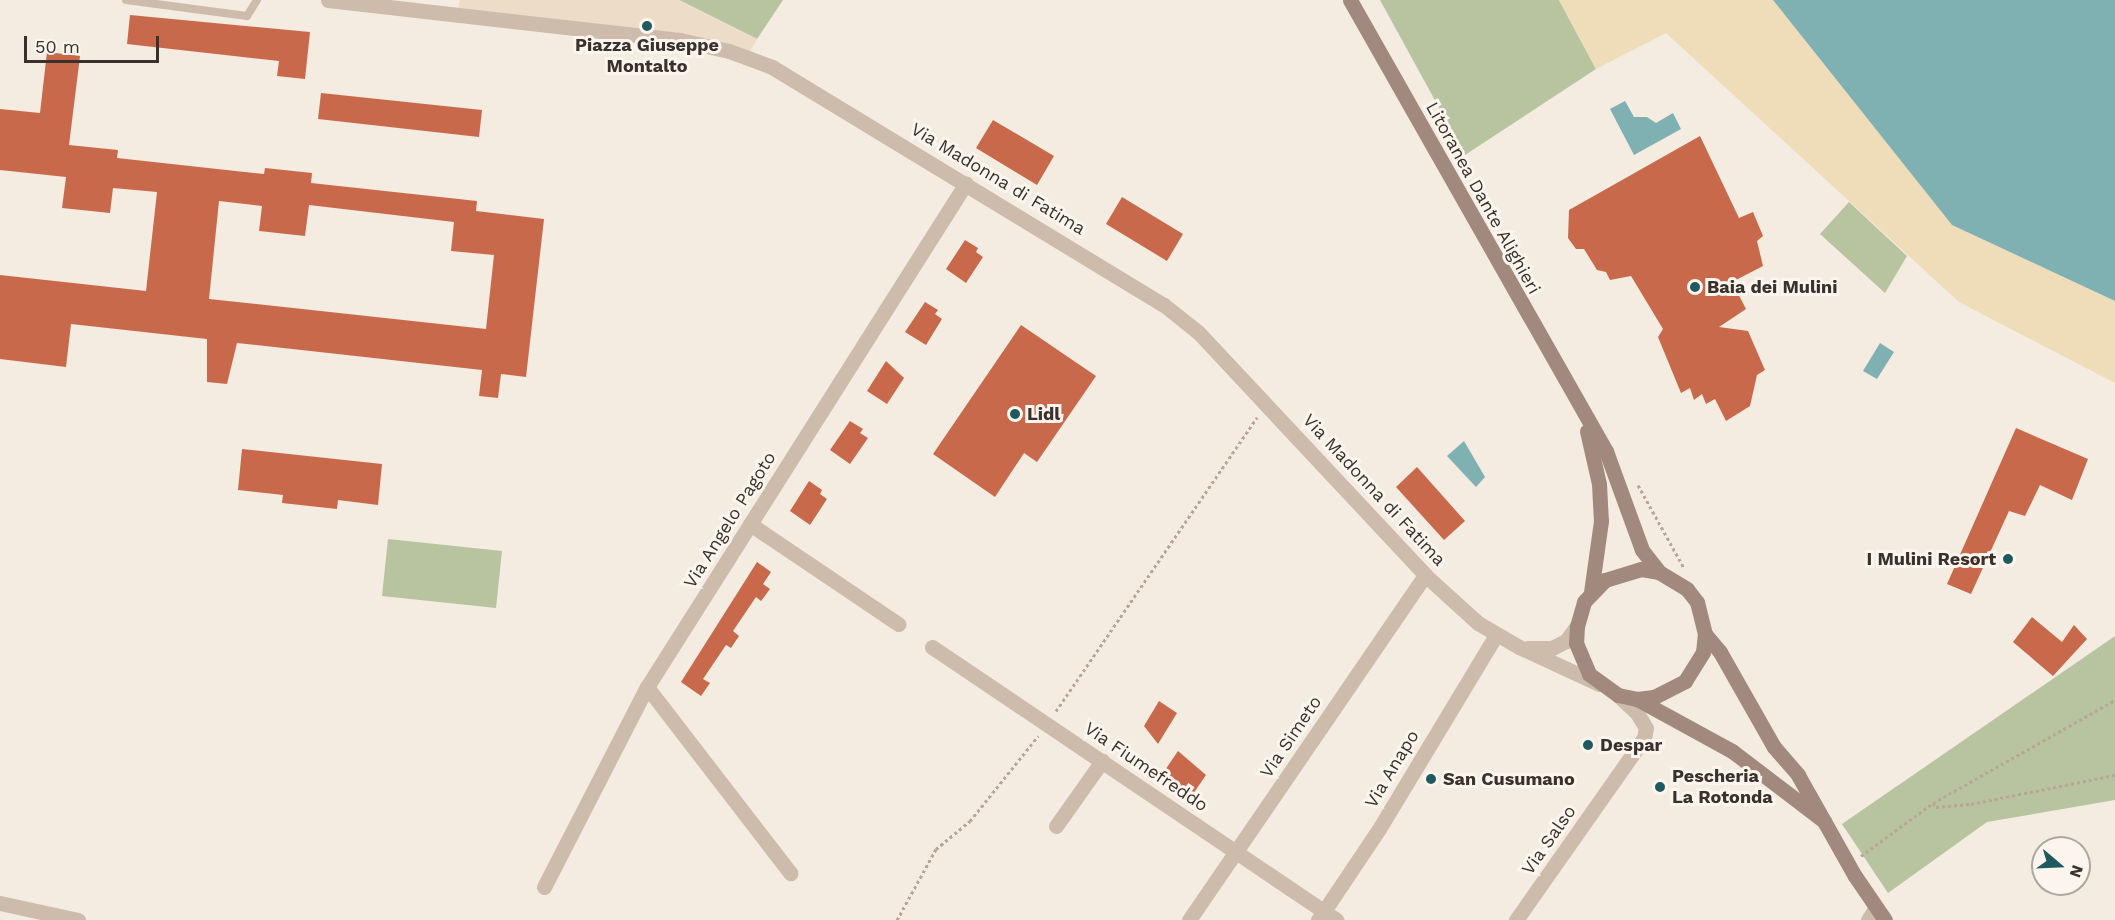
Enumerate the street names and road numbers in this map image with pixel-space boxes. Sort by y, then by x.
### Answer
street label: Litoranea Dante Alighieri [1421,98,1545,298]
street label: Via Madonna di Fatima [906,118,1090,240]
street label: Via Madonna di Fatima [1298,409,1450,571]
street label: Via Angelo Pagoto [679,447,781,593]
street label: Via Simeto [1256,692,1326,782]
street label: Via Fiumefreddo [1080,718,1212,816]
street label: Via Anapo [1360,726,1424,812]
street label: Via Salso [1517,801,1581,879]

